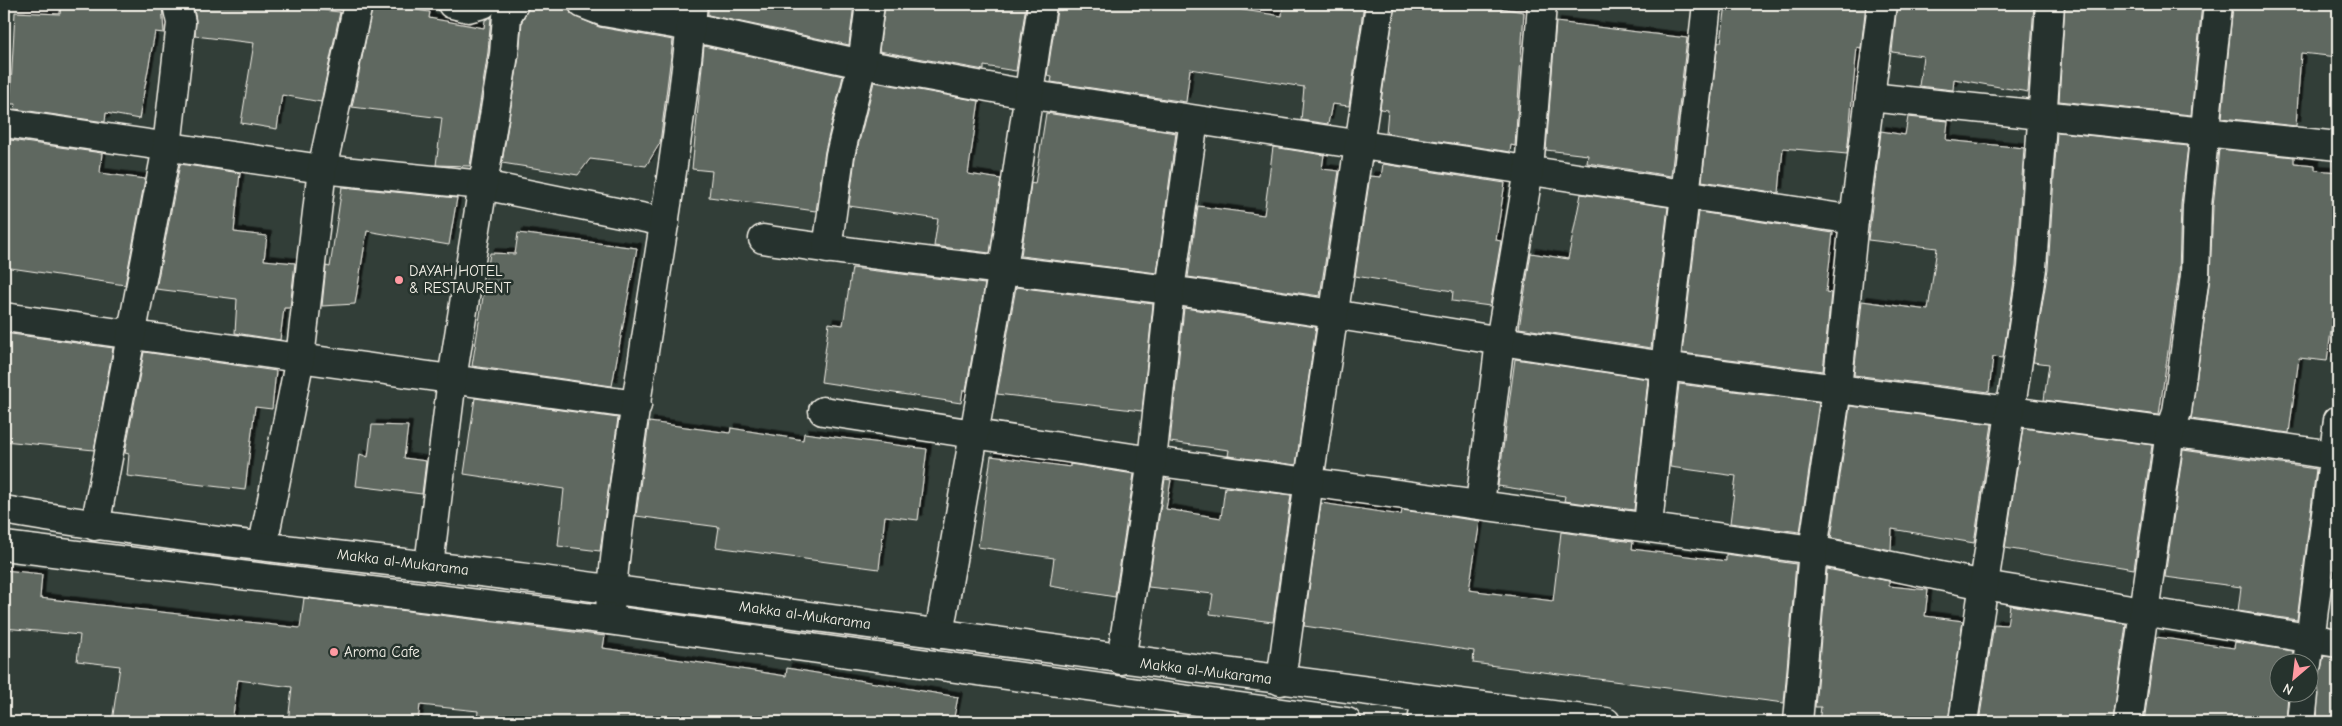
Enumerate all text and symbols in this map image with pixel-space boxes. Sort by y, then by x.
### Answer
place label: DAYAH HOTEL & RESTAURENT [409,262,511,297]
marker: DAYAH HOTEL & RESTAURENT [393,274,405,286]
street label: Makka al-Mukarama [336,545,470,579]
street label: Makka al-Mukarama [738,597,872,633]
place label: Aroma Cafe [344,643,420,661]
marker: Aroma Cafe [328,646,340,658]
street label: Makka al-Mukarama [1139,654,1273,688]
north arrow [2270,654,2320,704]
text: N [2280,679,2296,699]

